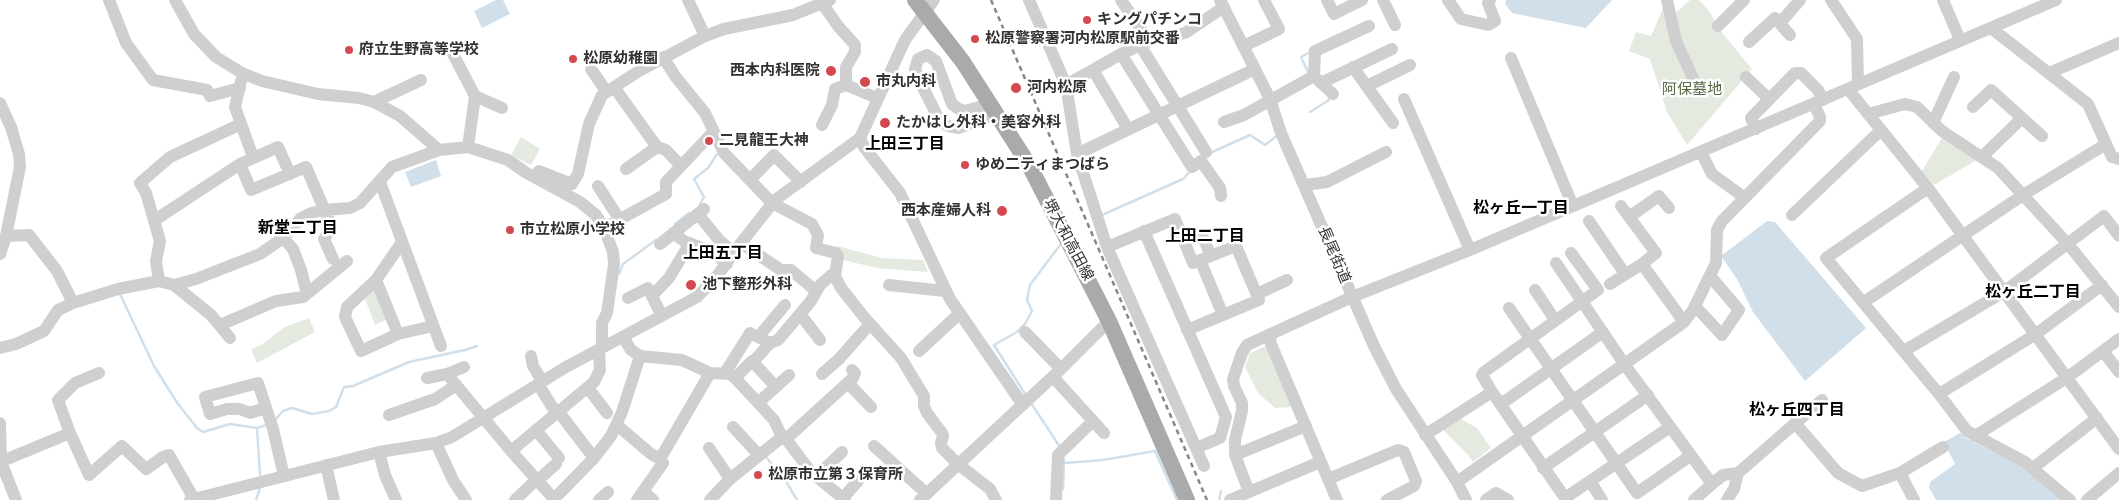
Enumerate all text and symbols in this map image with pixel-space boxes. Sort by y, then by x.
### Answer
place label: キングパチンコ [1097,11,1202,29]
marker: キングパチンコ [1081,14,1093,26]
place label: 松原警察署河内松原駅前交番 [985,30,1180,48]
marker: 松原警察署河内松原駅前交番 [969,33,981,45]
place label: 府立生野高等学校 [359,41,479,59]
marker: 府立生野高等学校 [343,44,355,56]
place label: 松原幼稚園 [583,50,658,68]
marker: 松原幼稚園 [567,53,579,65]
place label: 西本内科医院 [730,62,820,80]
marker: 西本内科医院 [824,64,838,78]
place label: 市丸内科 [876,73,936,91]
marker: 市丸内科 [858,75,872,89]
place label: 河内松原 [1027,79,1087,97]
marker: 河内松原 [1009,81,1023,95]
park label: 阿保墓地 [1662,81,1722,99]
place label: たかはし外科・美容外科 [896,114,1061,132]
marker: たかはし外科・美容外科 [878,116,892,130]
place label: 二見龍王大神 [719,132,809,150]
district label: 上田三丁目 [865,134,945,154]
marker: 二見龍王大神 [703,135,715,147]
place label: ゆめ二ティまつばら [975,156,1110,174]
marker: ゆめ二ティまつばら [959,159,971,171]
street label: 堺大和高田線 [1039,196,1097,284]
district label: 松ヶ丘一丁目 [1473,198,1569,218]
place label: 西本産婦人科 [901,202,991,220]
marker: 西本産婦人科 [995,204,1009,218]
district label: 新堂二丁目 [258,218,338,238]
place label: 市立松原小学校 [520,221,625,239]
marker: 市立松原小学校 [504,224,516,236]
street label: 長尾街道 [1314,224,1354,286]
district label: 上田二丁目 [1165,226,1245,246]
district label: 上田五丁目 [683,243,763,263]
place label: 池下整形外科 [702,276,792,294]
marker: 池下整形外科 [684,278,698,292]
district label: 松ヶ丘二丁目 [1985,282,2081,302]
district label: 松ヶ丘四丁目 [1749,400,1845,420]
place label: 松原市立第３保育所 [768,466,903,484]
marker: 松原市立第３保育所 [752,469,764,481]

